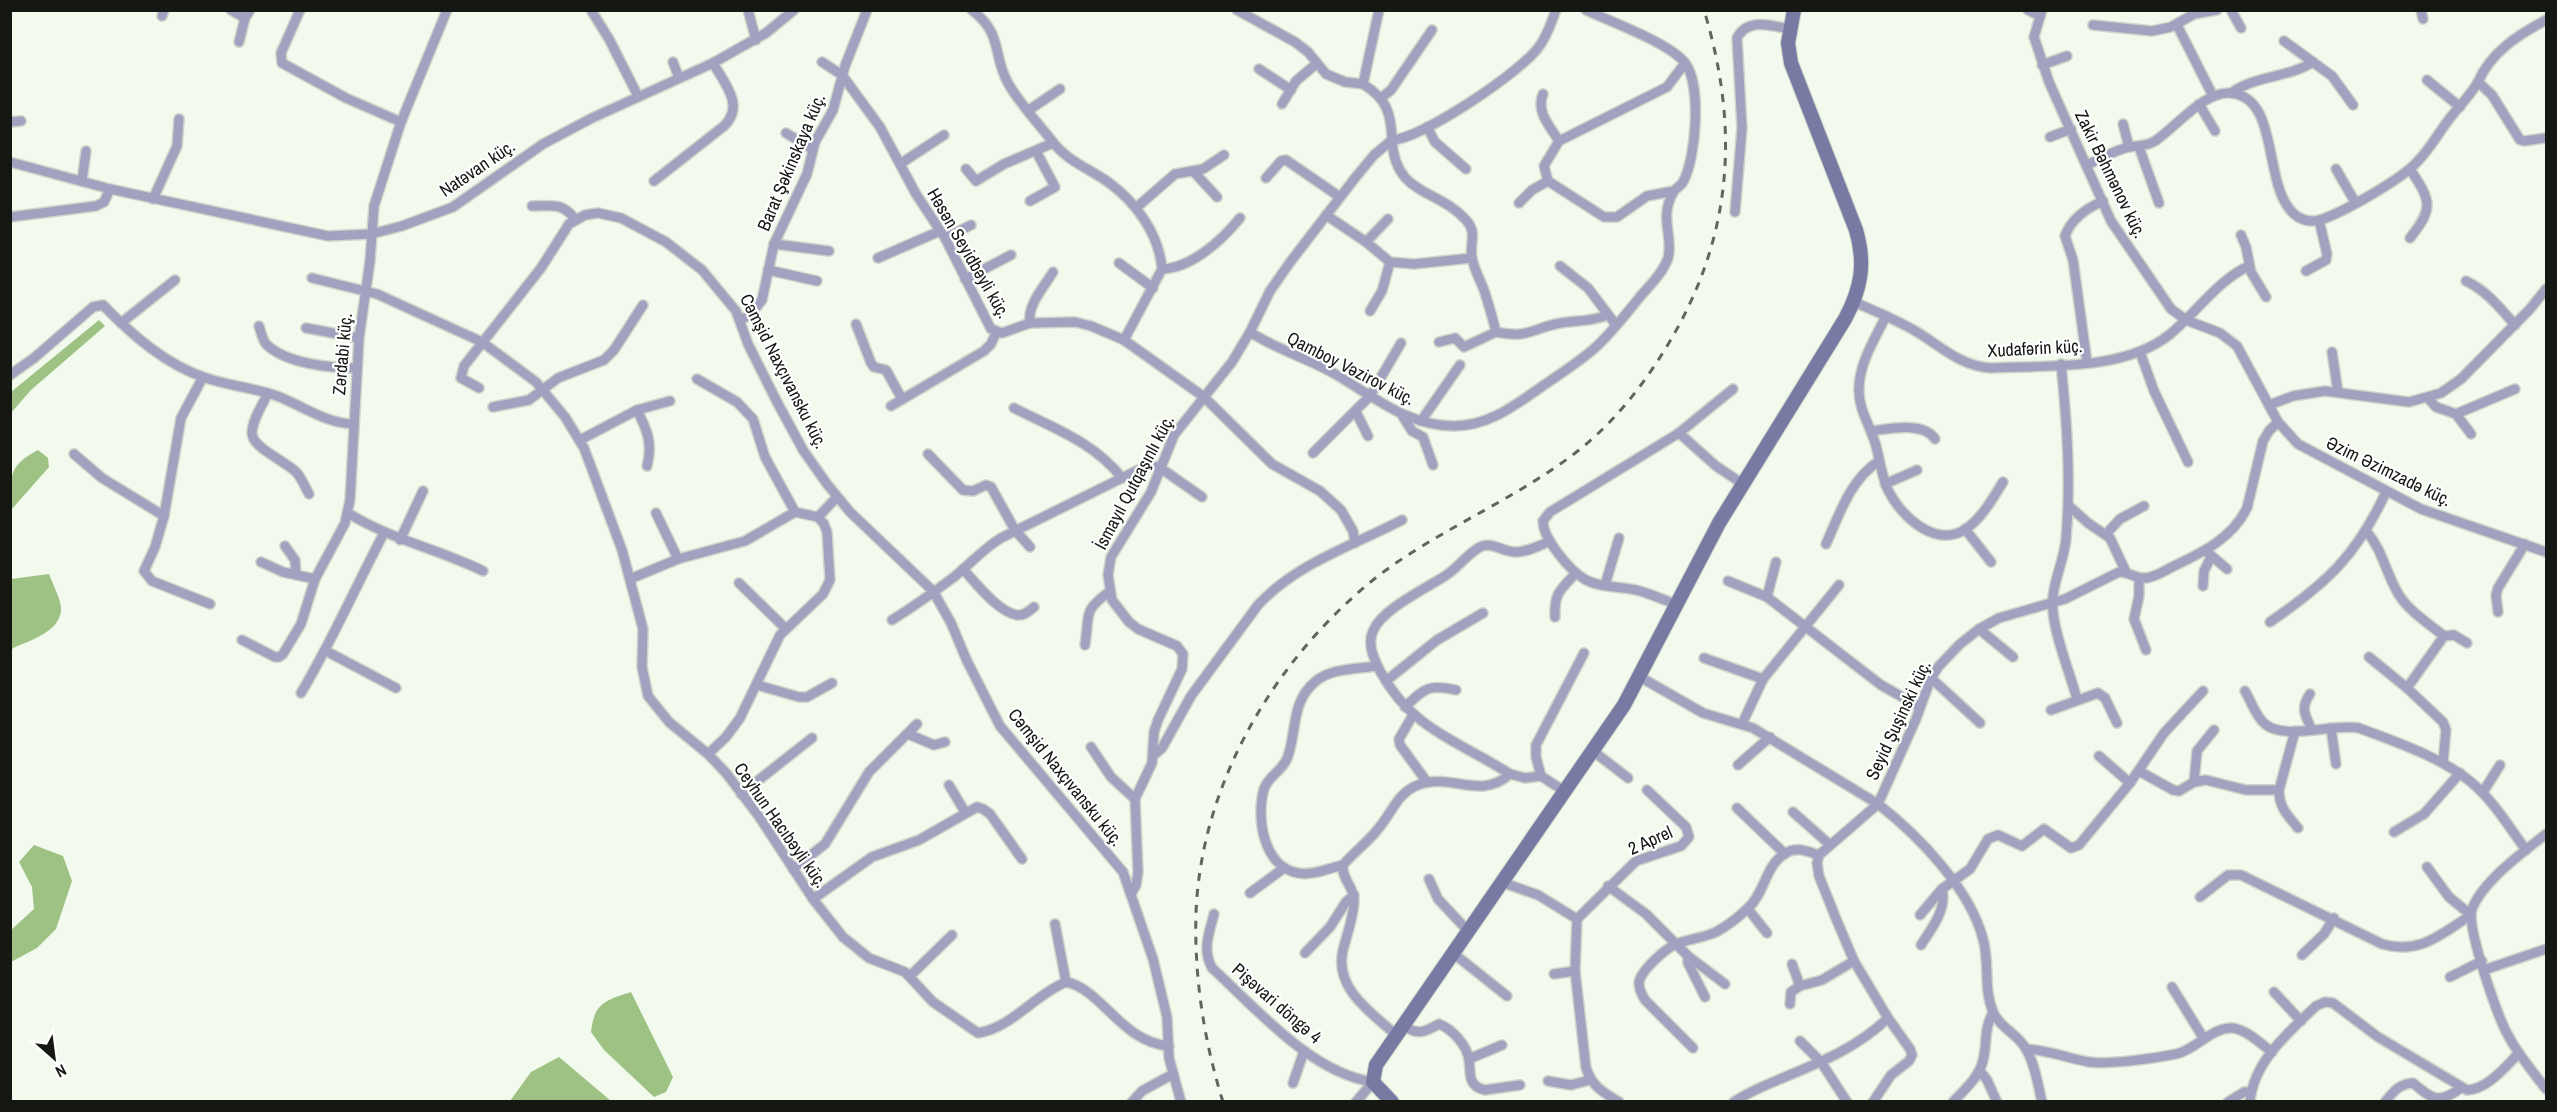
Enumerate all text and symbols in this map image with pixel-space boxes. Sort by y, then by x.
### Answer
street label: Barat Şəkinskaya küç. [751,90,831,234]
street label: Zakir Bəhmənov küç. [2069,106,2153,242]
street label: Natəvan küç. [434,134,520,202]
street label: Həsən Seyidbəyli küç. [921,183,1017,323]
street label: Cəmşid Naxçıvansku küç. [734,289,834,453]
street label: Zərdabi küç. [326,312,358,396]
street label: Qamboy Vəzirov küç. [1283,325,1419,411]
street label: Xudafərin küç. [1987,333,2083,363]
street label: İsmayıl Qutqaşınlı küç. [1088,410,1180,554]
street label: Əzim Əzimzadə küç. [2322,430,2456,512]
street label: Seyid Şuşinski küç. [1859,656,1937,784]
street label: Cəmşid Naxçıvansku küç. [1003,703,1129,851]
street label: Ceyhun Hacıbəyli küç. [728,757,834,893]
street label: 2 Aprel [1624,819,1676,861]
street label: Pişəvari döngə 4 [1227,957,1327,1049]
north arrow [24,1028,84,1088]
text: N [52,1059,70,1083]

